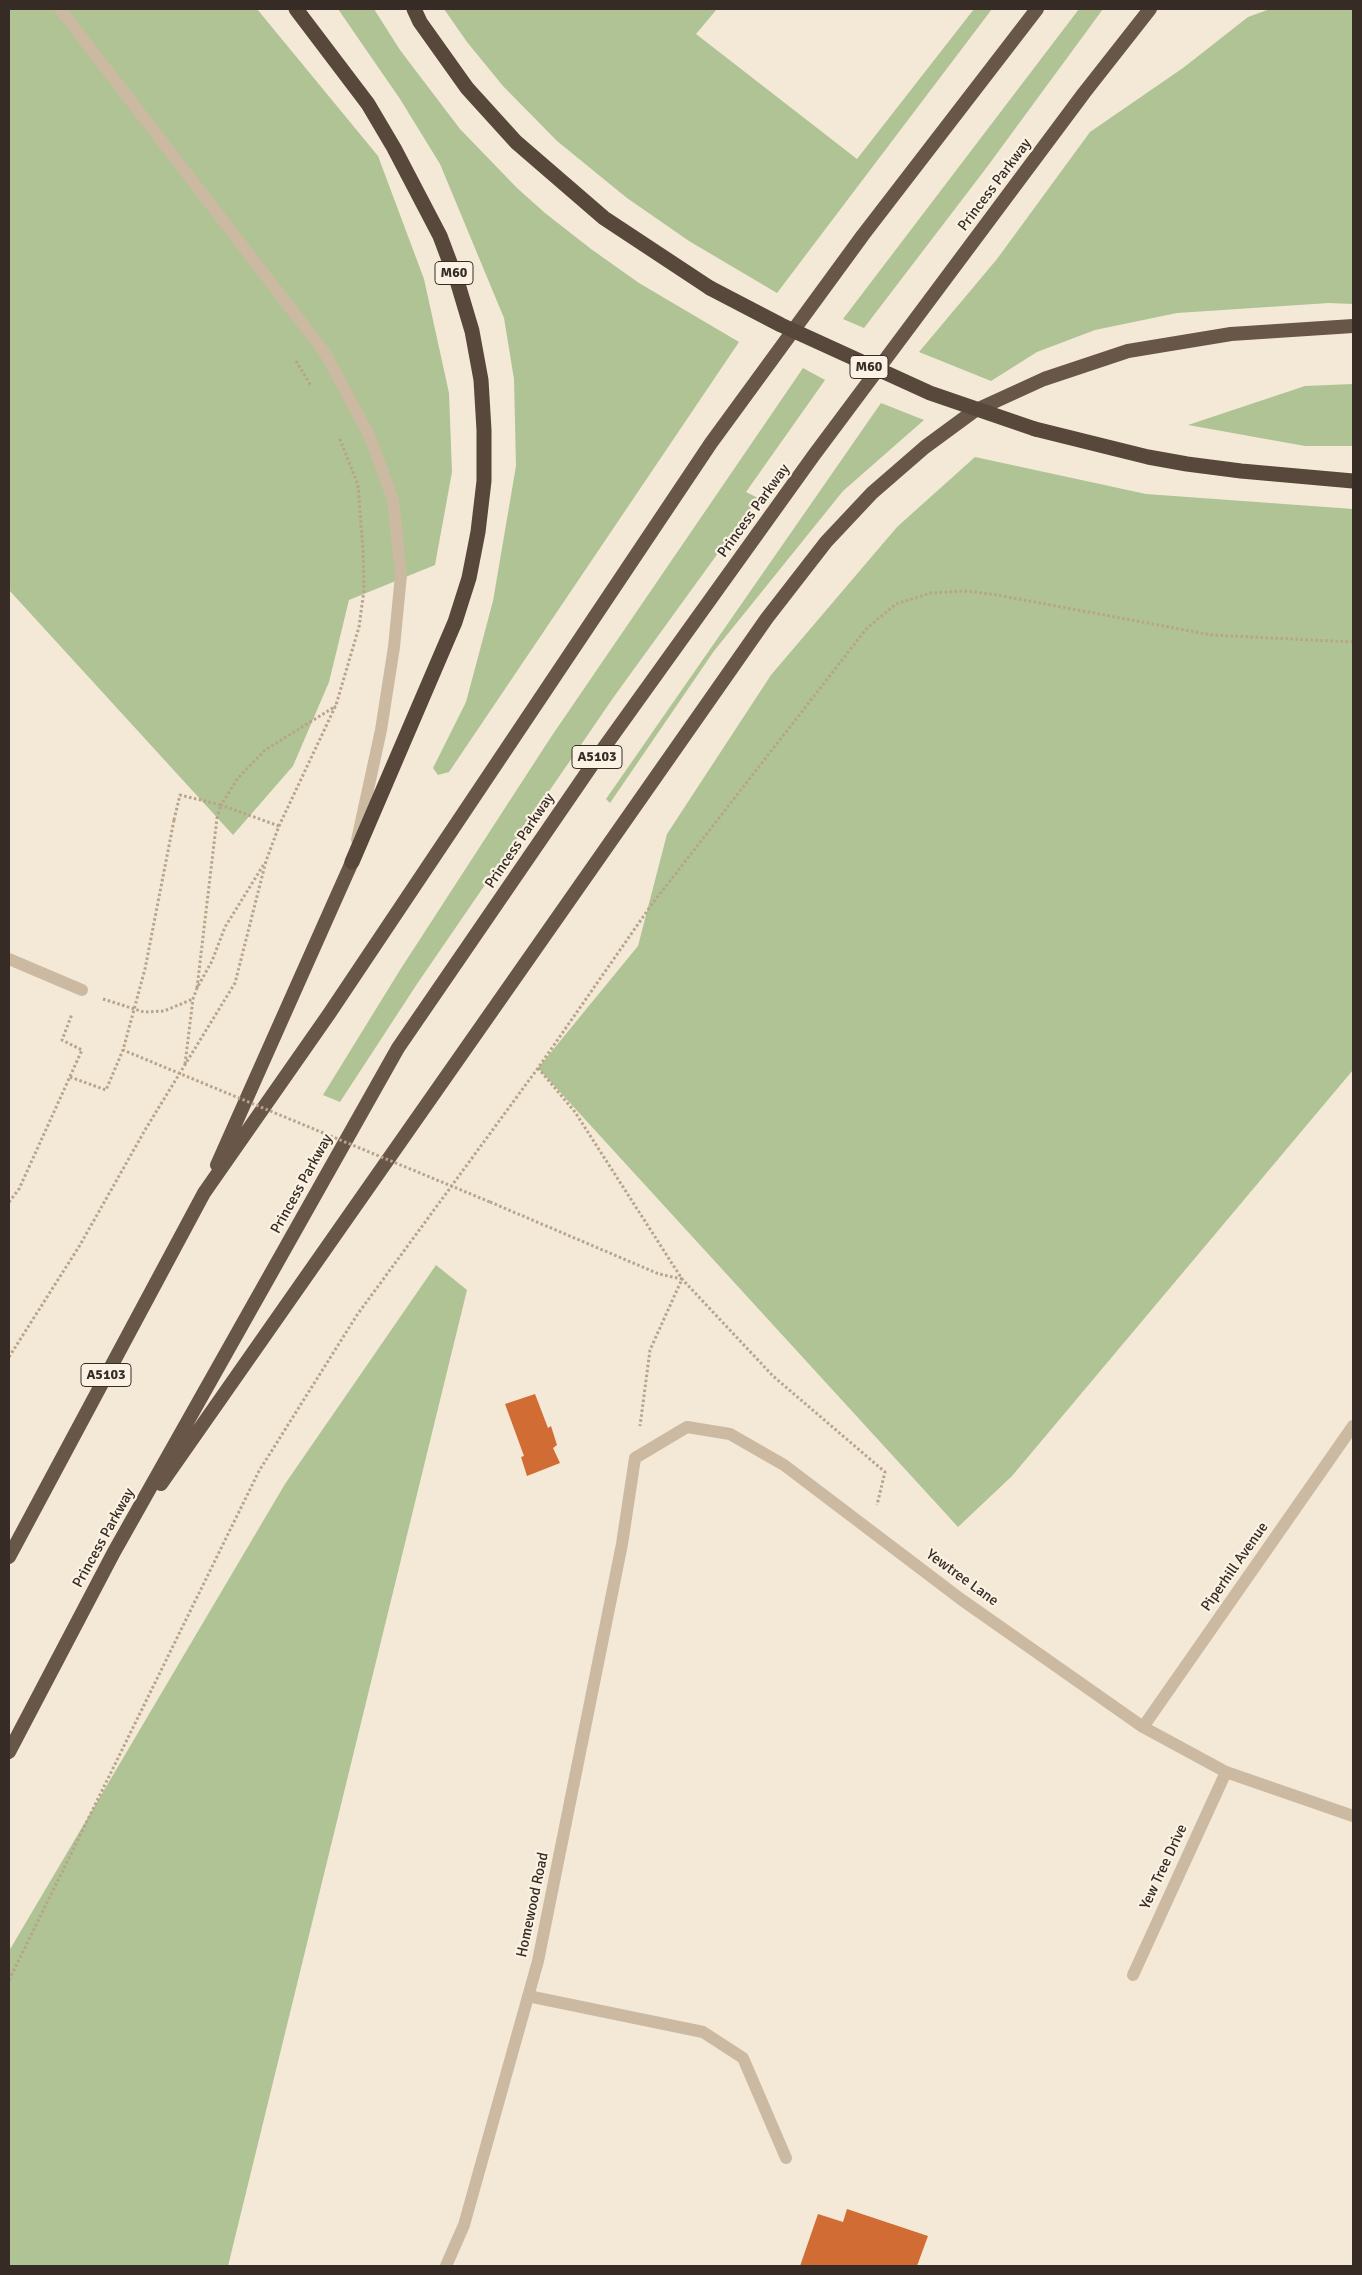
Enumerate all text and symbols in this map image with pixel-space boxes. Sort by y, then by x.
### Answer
street label: Princess Parkway [954,135,1036,235]
road number: M60 [435,262,473,284]
road number: M60 [850,356,888,378]
street label: Princess Parkway [714,461,794,561]
road number: A5103 [572,746,622,769]
street label: Princess Parkway [481,790,559,892]
street label: Princess Parkway [267,1131,337,1237]
road number: A5103 [81,1364,131,1386]
street label: Princess Parkway [69,1485,139,1591]
street label: Piperhill Avenue [1198,1519,1272,1615]
street label: Yewtree Lane [922,1546,1002,1610]
street label: Yew Tree Drive [1136,1822,1192,1912]
street label: Homewood Road [513,1851,553,1959]

